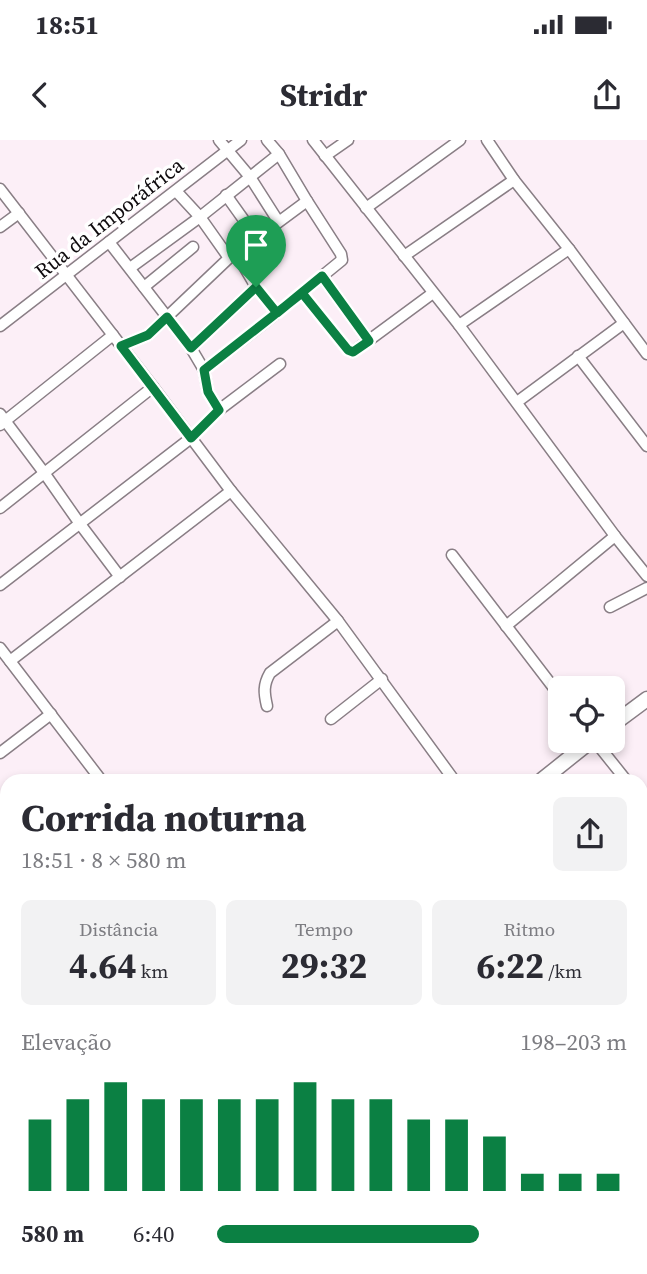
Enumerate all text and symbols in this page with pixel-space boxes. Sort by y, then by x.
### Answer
text: 18:51 [35,7,99,43]
text: Stridr [280,73,367,117]
icon: back [21,76,59,114]
icon: share [588,76,626,114]
street label: Rua da Imporáfrica [29,150,190,285]
pin [226,215,286,287]
icon: arrive [237,226,275,264]
map controls [548,676,625,753]
button: locate [548,676,625,753]
text: Corrida noturna [21,792,306,844]
button: share [553,797,627,871]
text: 18:51 · 8 × 580 m [21,844,187,876]
text: Distância [79,916,158,942]
text: Tempo [295,916,353,942]
text: Ritmo [503,916,555,942]
text: 4.64 [69,942,136,990]
text: 29:32 [281,942,367,990]
text: 6:22 [477,942,544,990]
text: km [136,958,168,984]
text: /km [544,958,582,984]
text: Elevação [21,1026,112,1058]
text: 198–203 m [520,1026,627,1058]
text: 580 m [21,1218,84,1250]
text: 6:40 [133,1218,174,1250]

